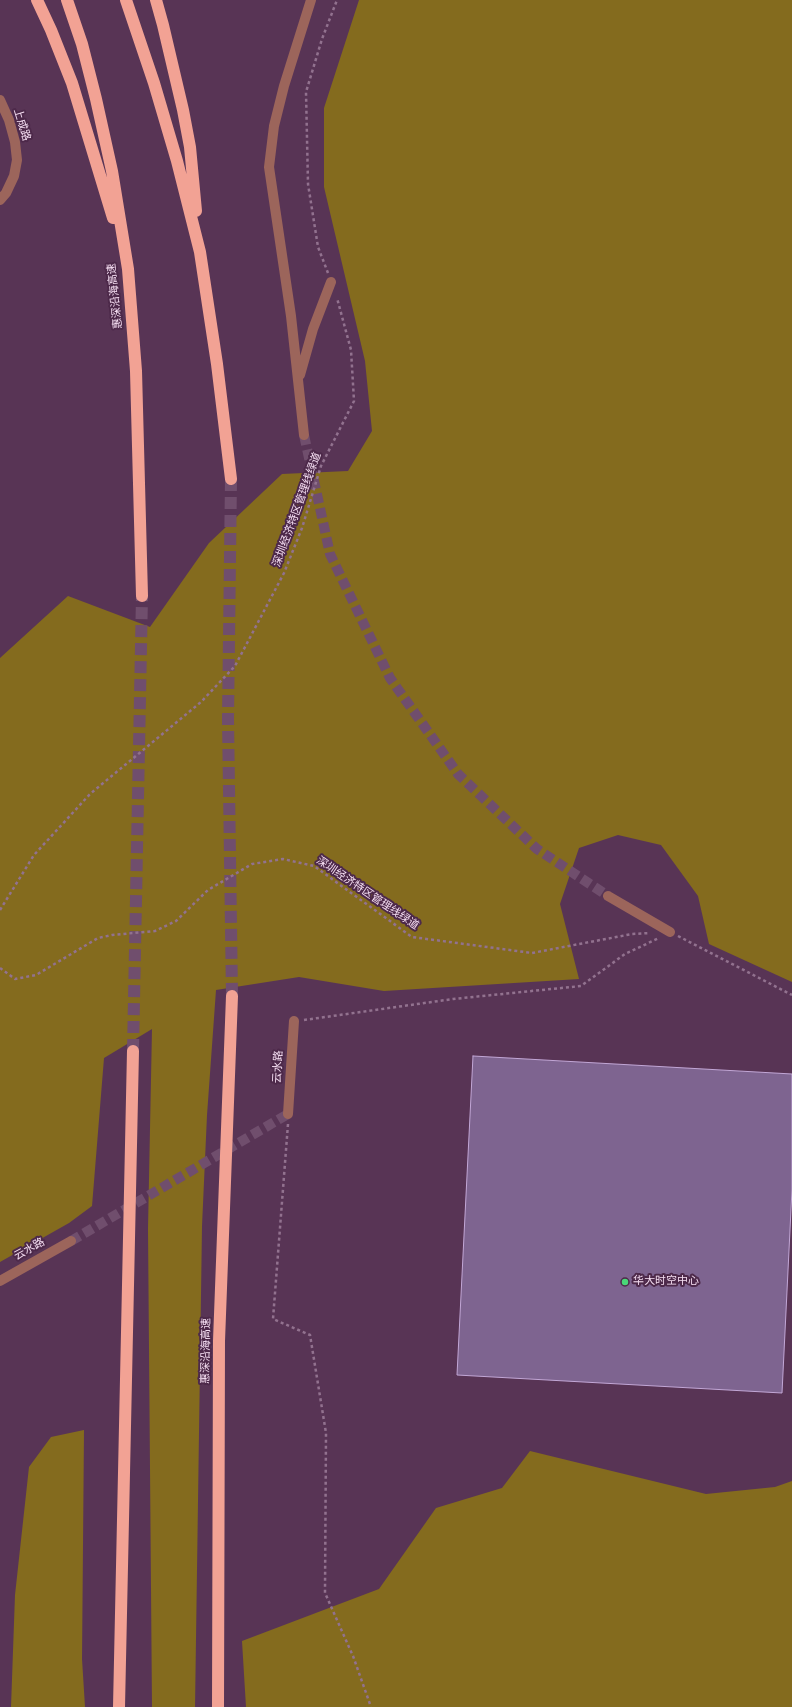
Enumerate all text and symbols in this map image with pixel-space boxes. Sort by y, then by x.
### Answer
street label: 上成路 [10,107,32,143]
street label: 惠深沿海高速 [106,262,126,330]
street label: 深圳经济特区管理线绿道 [271,451,325,569]
street label: 深圳经济特区管理线绿道 [313,855,421,933]
street label: 云水路 [272,1050,286,1084]
street label: 云水路 [12,1236,48,1264]
place label: 华大时空中心 [633,1275,699,1289]
marker: 华大时空中心 [620,1277,630,1287]
street label: 惠深沿海高速 [200,1318,214,1384]

